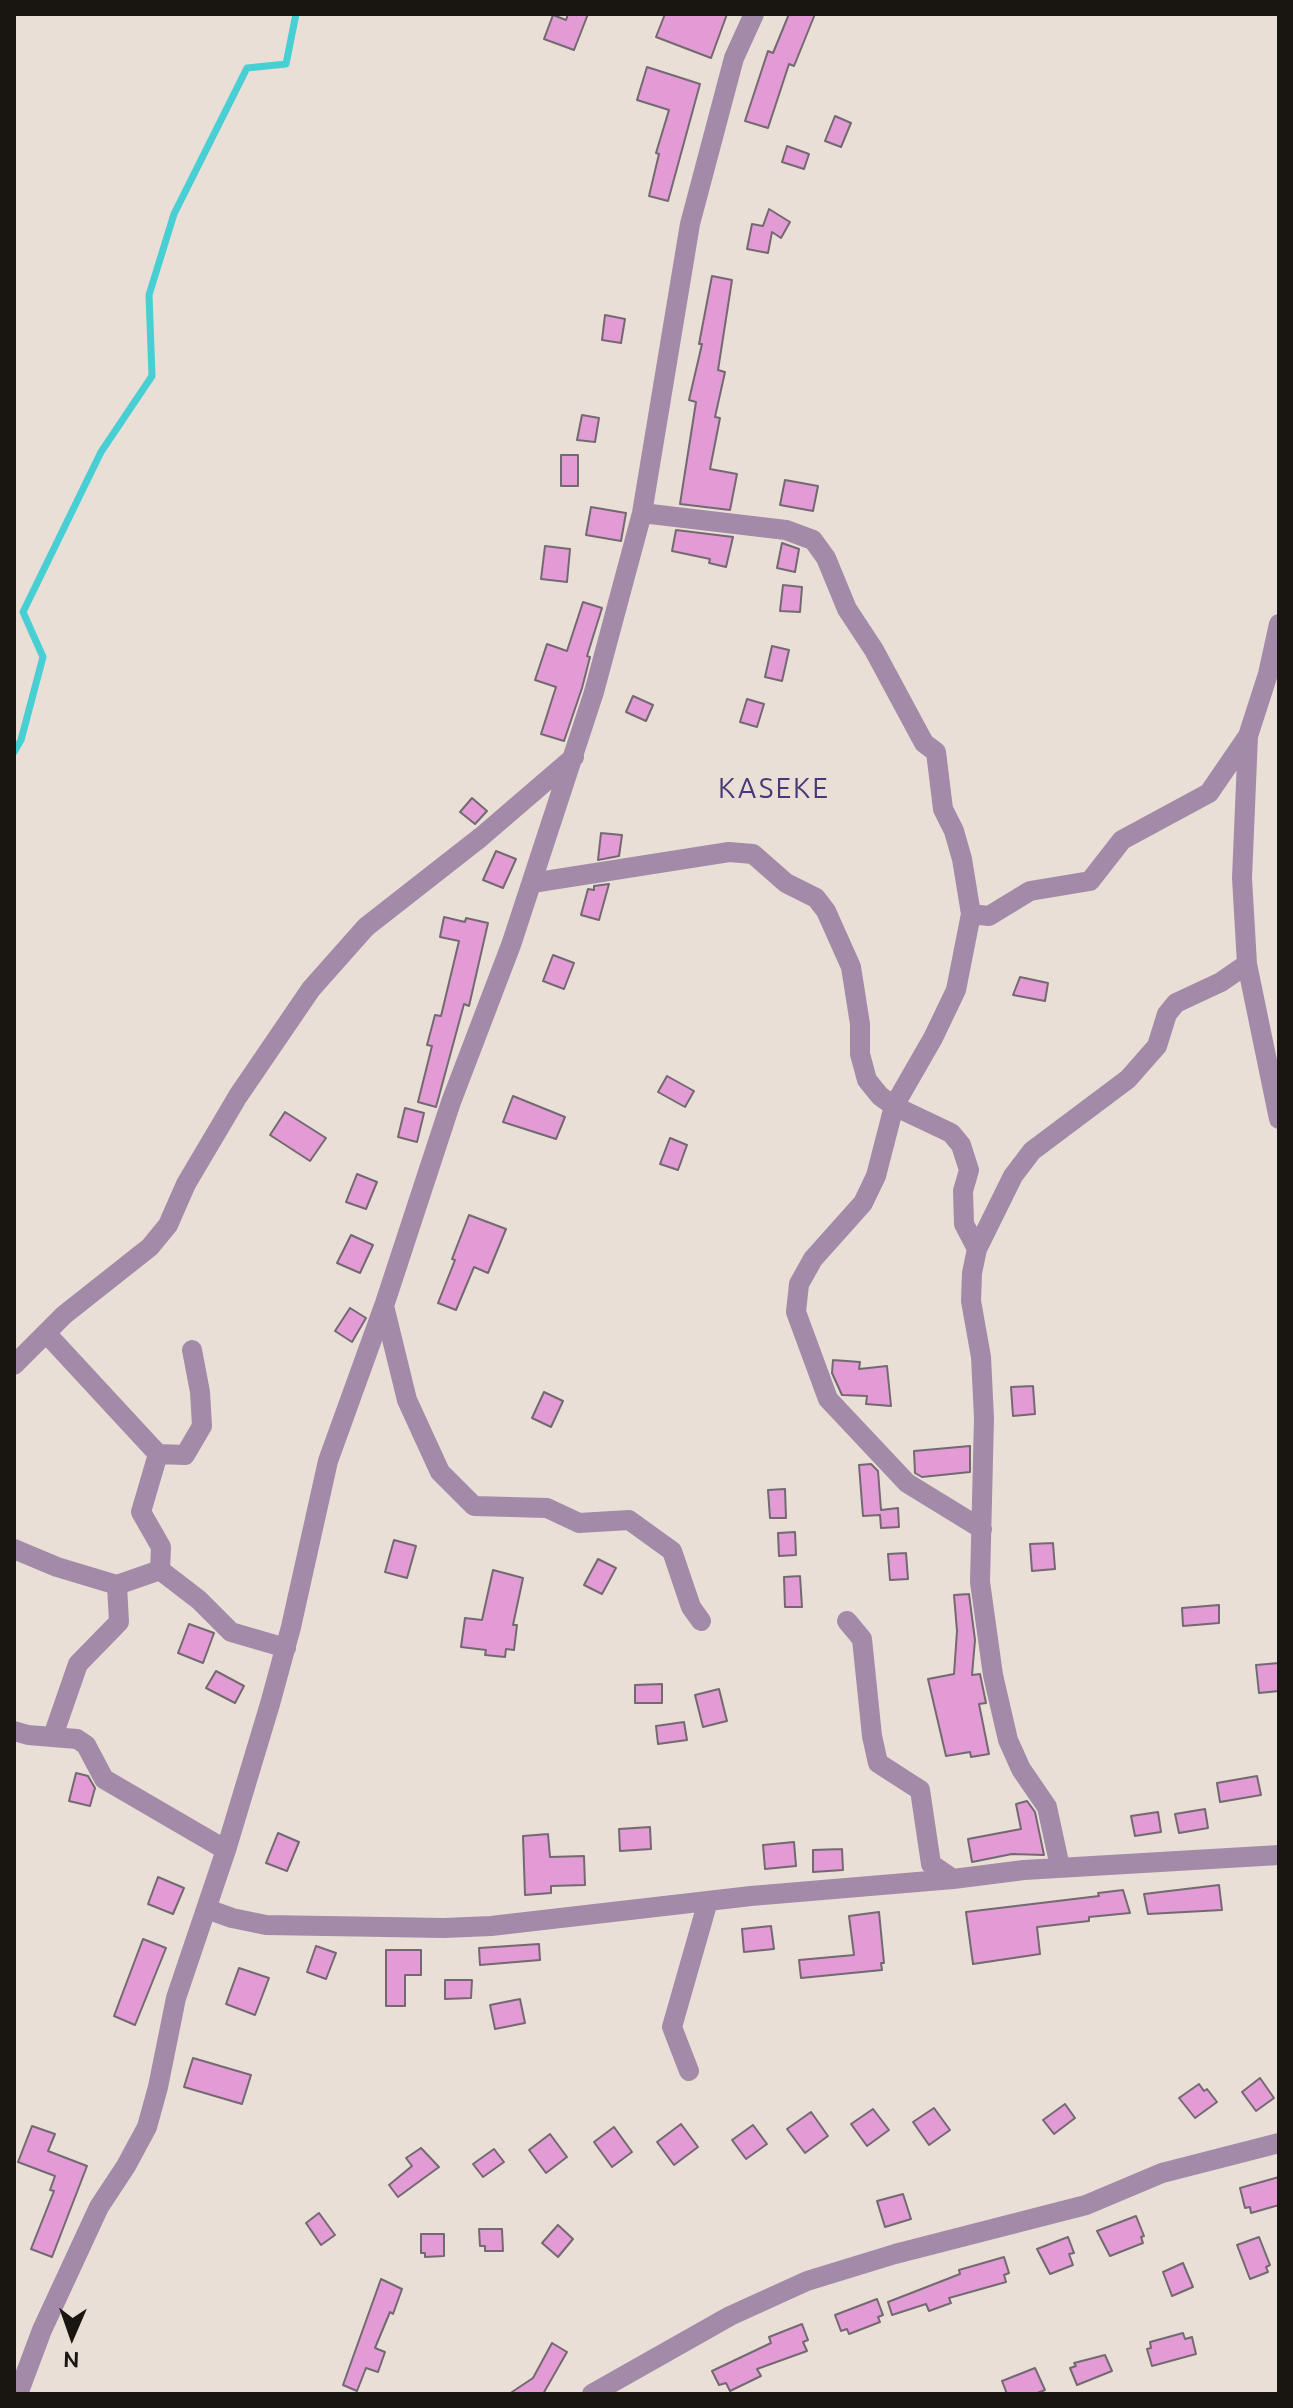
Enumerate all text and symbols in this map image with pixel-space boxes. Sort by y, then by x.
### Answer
district label: KASEKE [718,772,830,806]
north arrow [32,2296,112,2376]
text: N [63,2348,80,2373]

